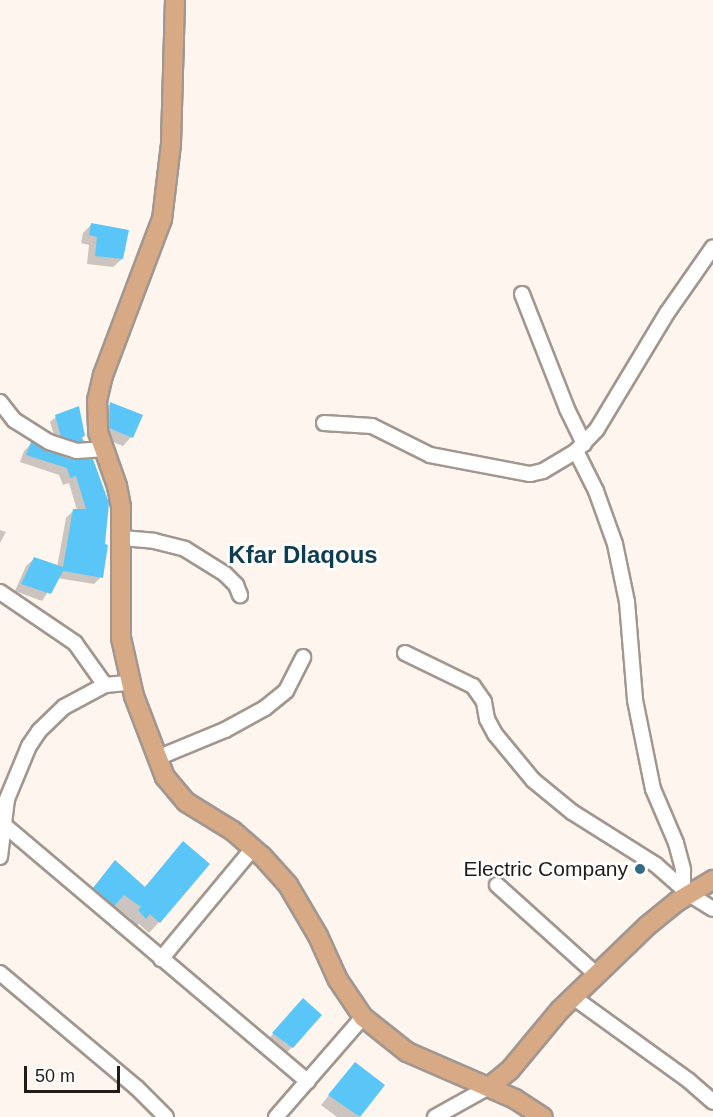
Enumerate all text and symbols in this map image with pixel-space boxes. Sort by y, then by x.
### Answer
district label: Kfar Dlaqous [228,541,378,569]
place label: Electric Company [463,856,628,882]
marker: Electric Company [633,862,647,876]
scale bar [27,1054,123,1092]
text: 50 m [35,1066,75,1086]

